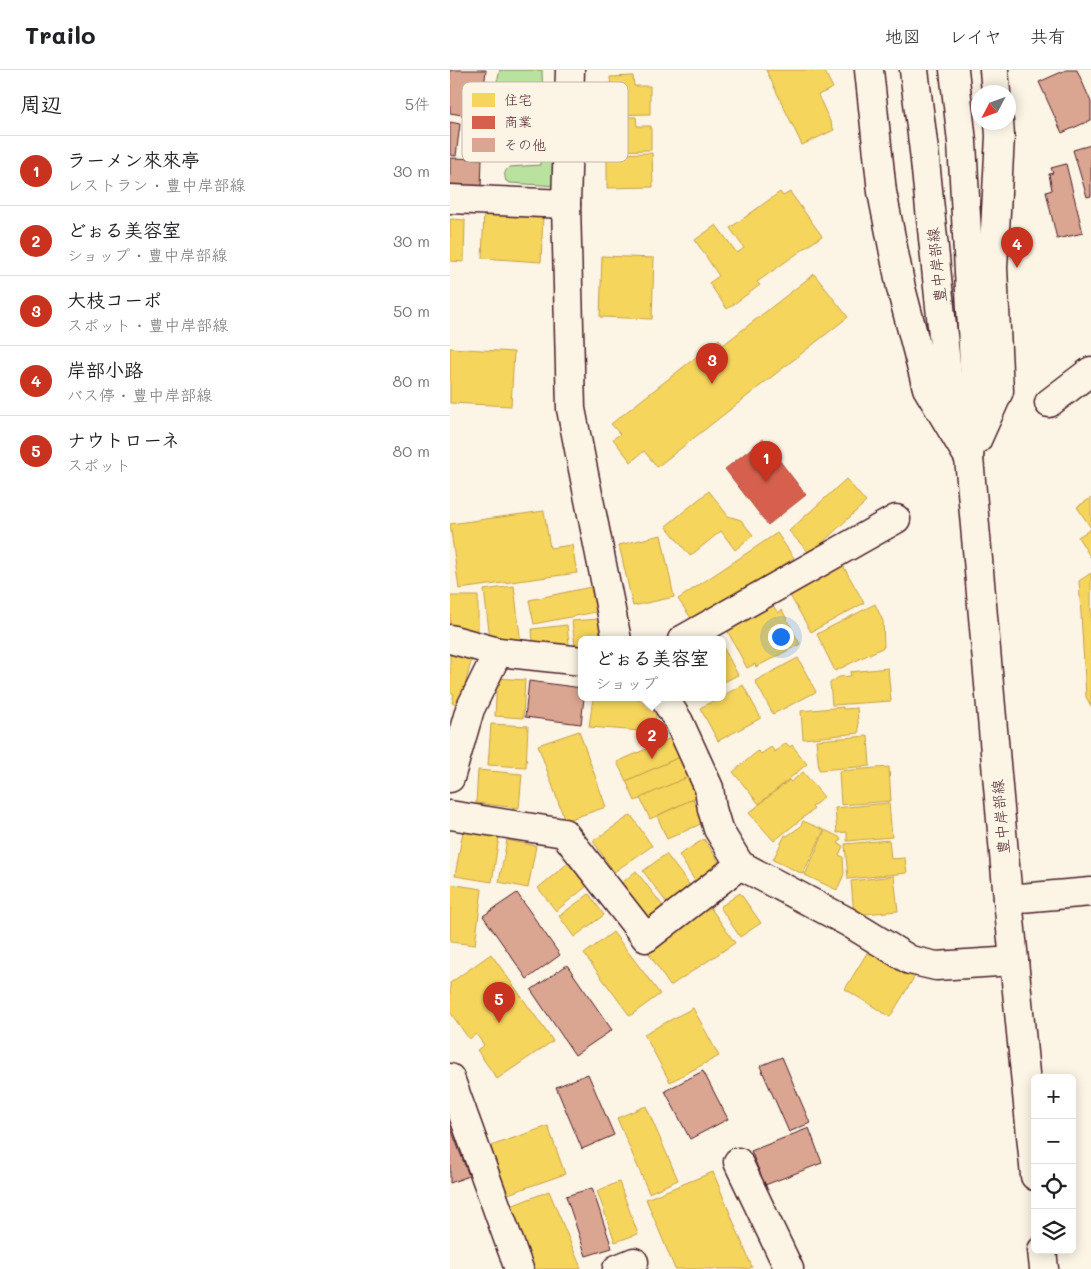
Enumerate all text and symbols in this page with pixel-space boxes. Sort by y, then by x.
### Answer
text: Trailo [25,19,96,50]
text: 地図 [885,24,921,48]
text: レイヤ [949,24,1002,48]
text: 共有 [1030,24,1066,48]
legend [462,82,628,162]
north arrow [971,85,1016,130]
text: 周辺 [20,90,62,117]
text: 住宅 [504,90,532,109]
text: 5件 [405,93,430,114]
text: 商業 [504,112,532,131]
text: その他 [504,135,546,154]
text: ラーメン來來亭 [67,147,200,172]
text: 1 [32,160,40,181]
text: 30 m [393,160,430,181]
text: レストラン · 豊中岸部線 [67,174,246,195]
text: どぉる美容室 [67,217,181,242]
street label: 豊中岸部線 [922,227,950,303]
pin: 4 [1001,227,1033,268]
text: 2 [32,230,40,251]
text: 30 m [393,230,430,251]
text: ショップ · 豊中岸部線 [67,244,228,265]
text: 大枝コーポ [67,287,162,312]
text: 3 [31,300,41,321]
text: 50 m [393,300,430,321]
text: スポット · 豊中岸部線 [67,314,228,335]
pin: 3 [696,343,728,384]
text: 岸部小路 [67,357,143,382]
text: 4 [31,370,41,391]
text: 80 m [393,370,430,391]
text: バス停 · 豊中岸部線 [67,384,212,405]
text: ナウトローネ [67,427,180,452]
text: 5 [31,440,41,461]
text: 80 m [393,440,430,461]
pin: 1 [750,441,782,482]
text: スポット [67,454,131,475]
your location [768,624,794,650]
popup [578,636,726,701]
text: どぉる美容室 [595,645,709,670]
text: ショップ [595,672,658,693]
pin: 2 [636,718,668,759]
street label: 豊中岸部線 [987,779,1013,855]
pin: 5 [483,982,515,1023]
map controls [1031,1074,1076,1254]
button: + [1031,1074,1076,1119]
button: − [1031,1119,1076,1164]
button: locate [1031,1164,1076,1209]
button: layers [1031,1209,1076,1254]

